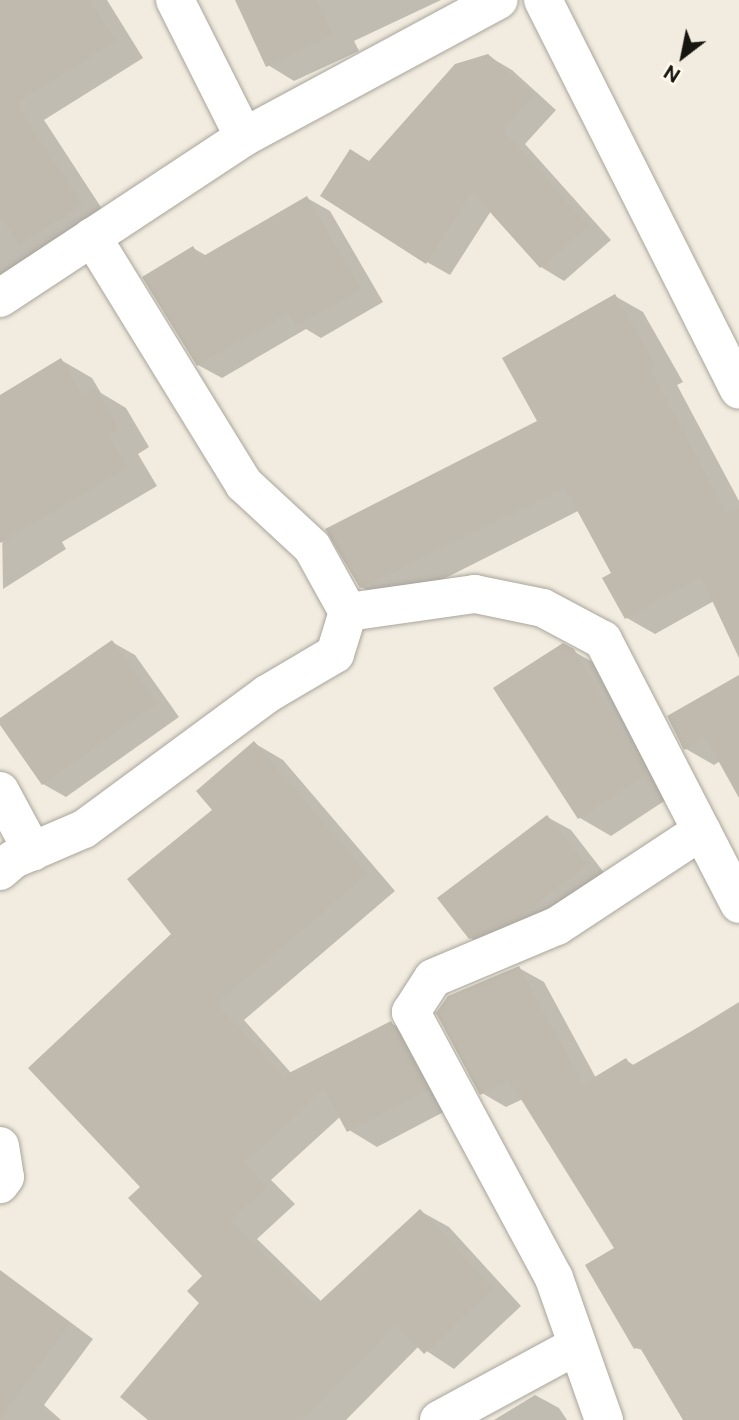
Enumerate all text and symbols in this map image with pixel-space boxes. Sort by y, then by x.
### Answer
north arrow [648,21,718,91]
text: N [660,61,684,87]

